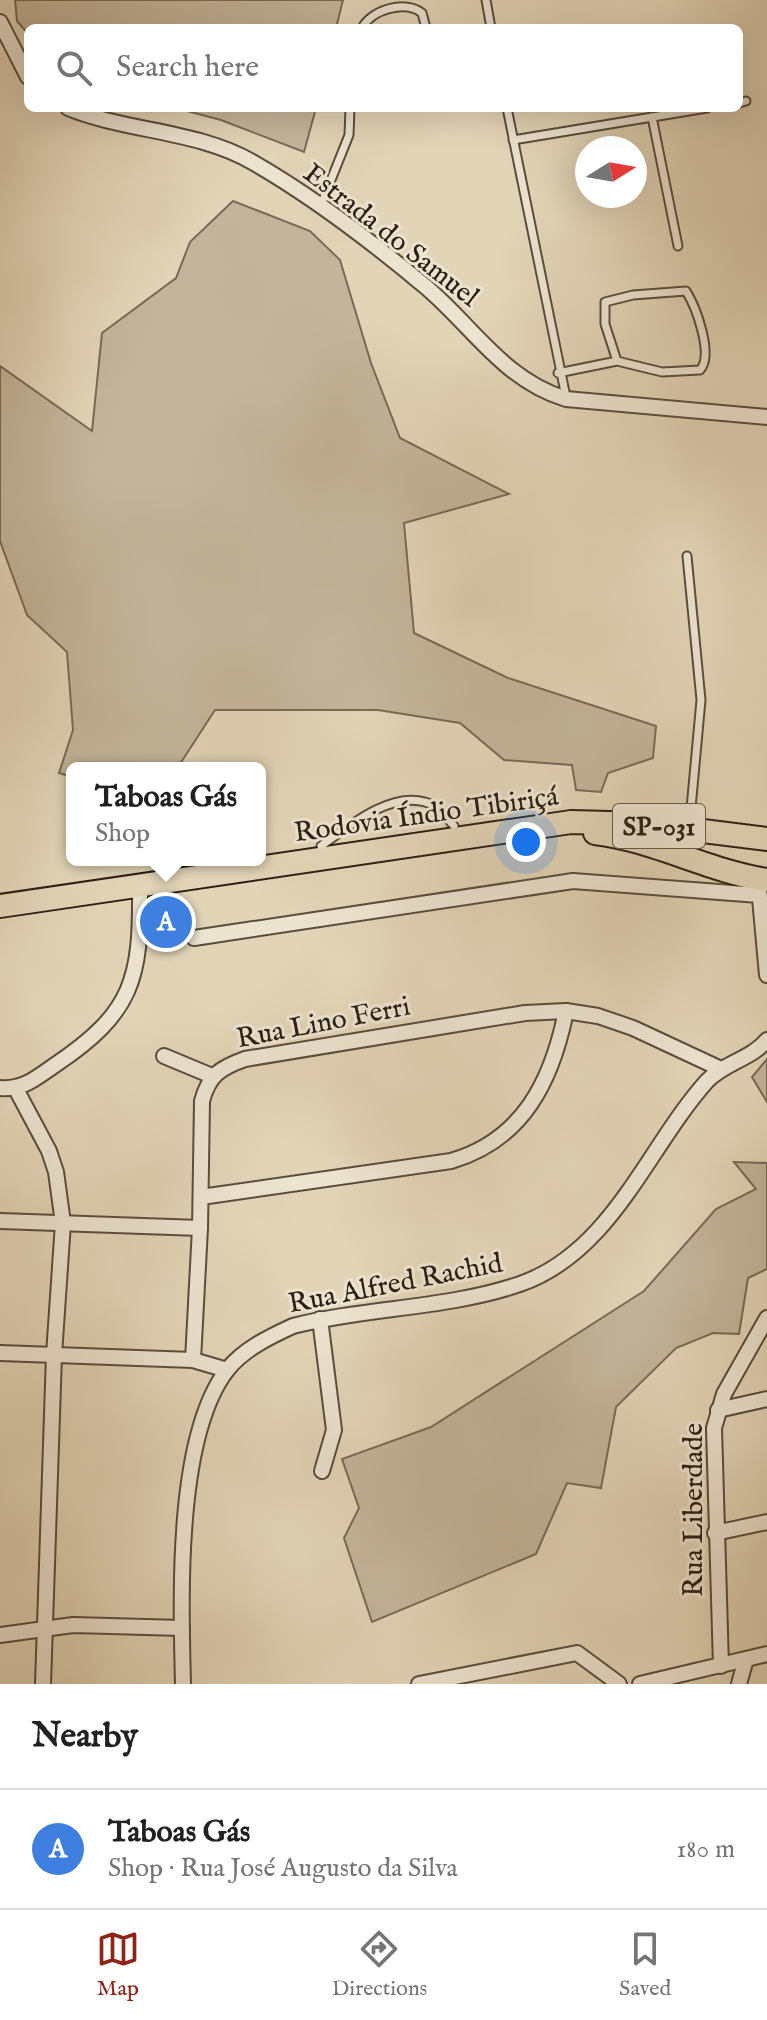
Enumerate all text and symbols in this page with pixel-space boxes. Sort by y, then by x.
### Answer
search box [24,24,743,112]
icon: search [52,46,96,90]
text: Search here [116,49,259,87]
north arrow [575,136,647,208]
street label: Estrada do Samuel [296,156,486,316]
popup [66,762,266,866]
text: Taboas Gás [95,779,237,817]
street label: Rodovia Índio Tibiriçá [292,779,562,851]
road number: SP-031 [613,804,705,848]
text: Shop [95,817,150,850]
your location [506,822,546,862]
pin: A [140,892,192,952]
street label: Rua Lino Ferri [234,989,413,1057]
street label: Rua Alfred Rachid [285,1247,506,1322]
street label: Rua Liberdade [677,1423,712,1597]
text: Nearby [32,1715,138,1758]
text: Taboas Gás [108,1814,250,1852]
text: A [49,1833,67,1866]
text: 180 m [677,1833,735,1866]
text: Shop · Rua José Augusto da Silva [108,1852,458,1885]
tab: Map [96,1927,140,2003]
tab: Directions [332,1927,427,2003]
tab: Saved [619,1927,671,2003]

